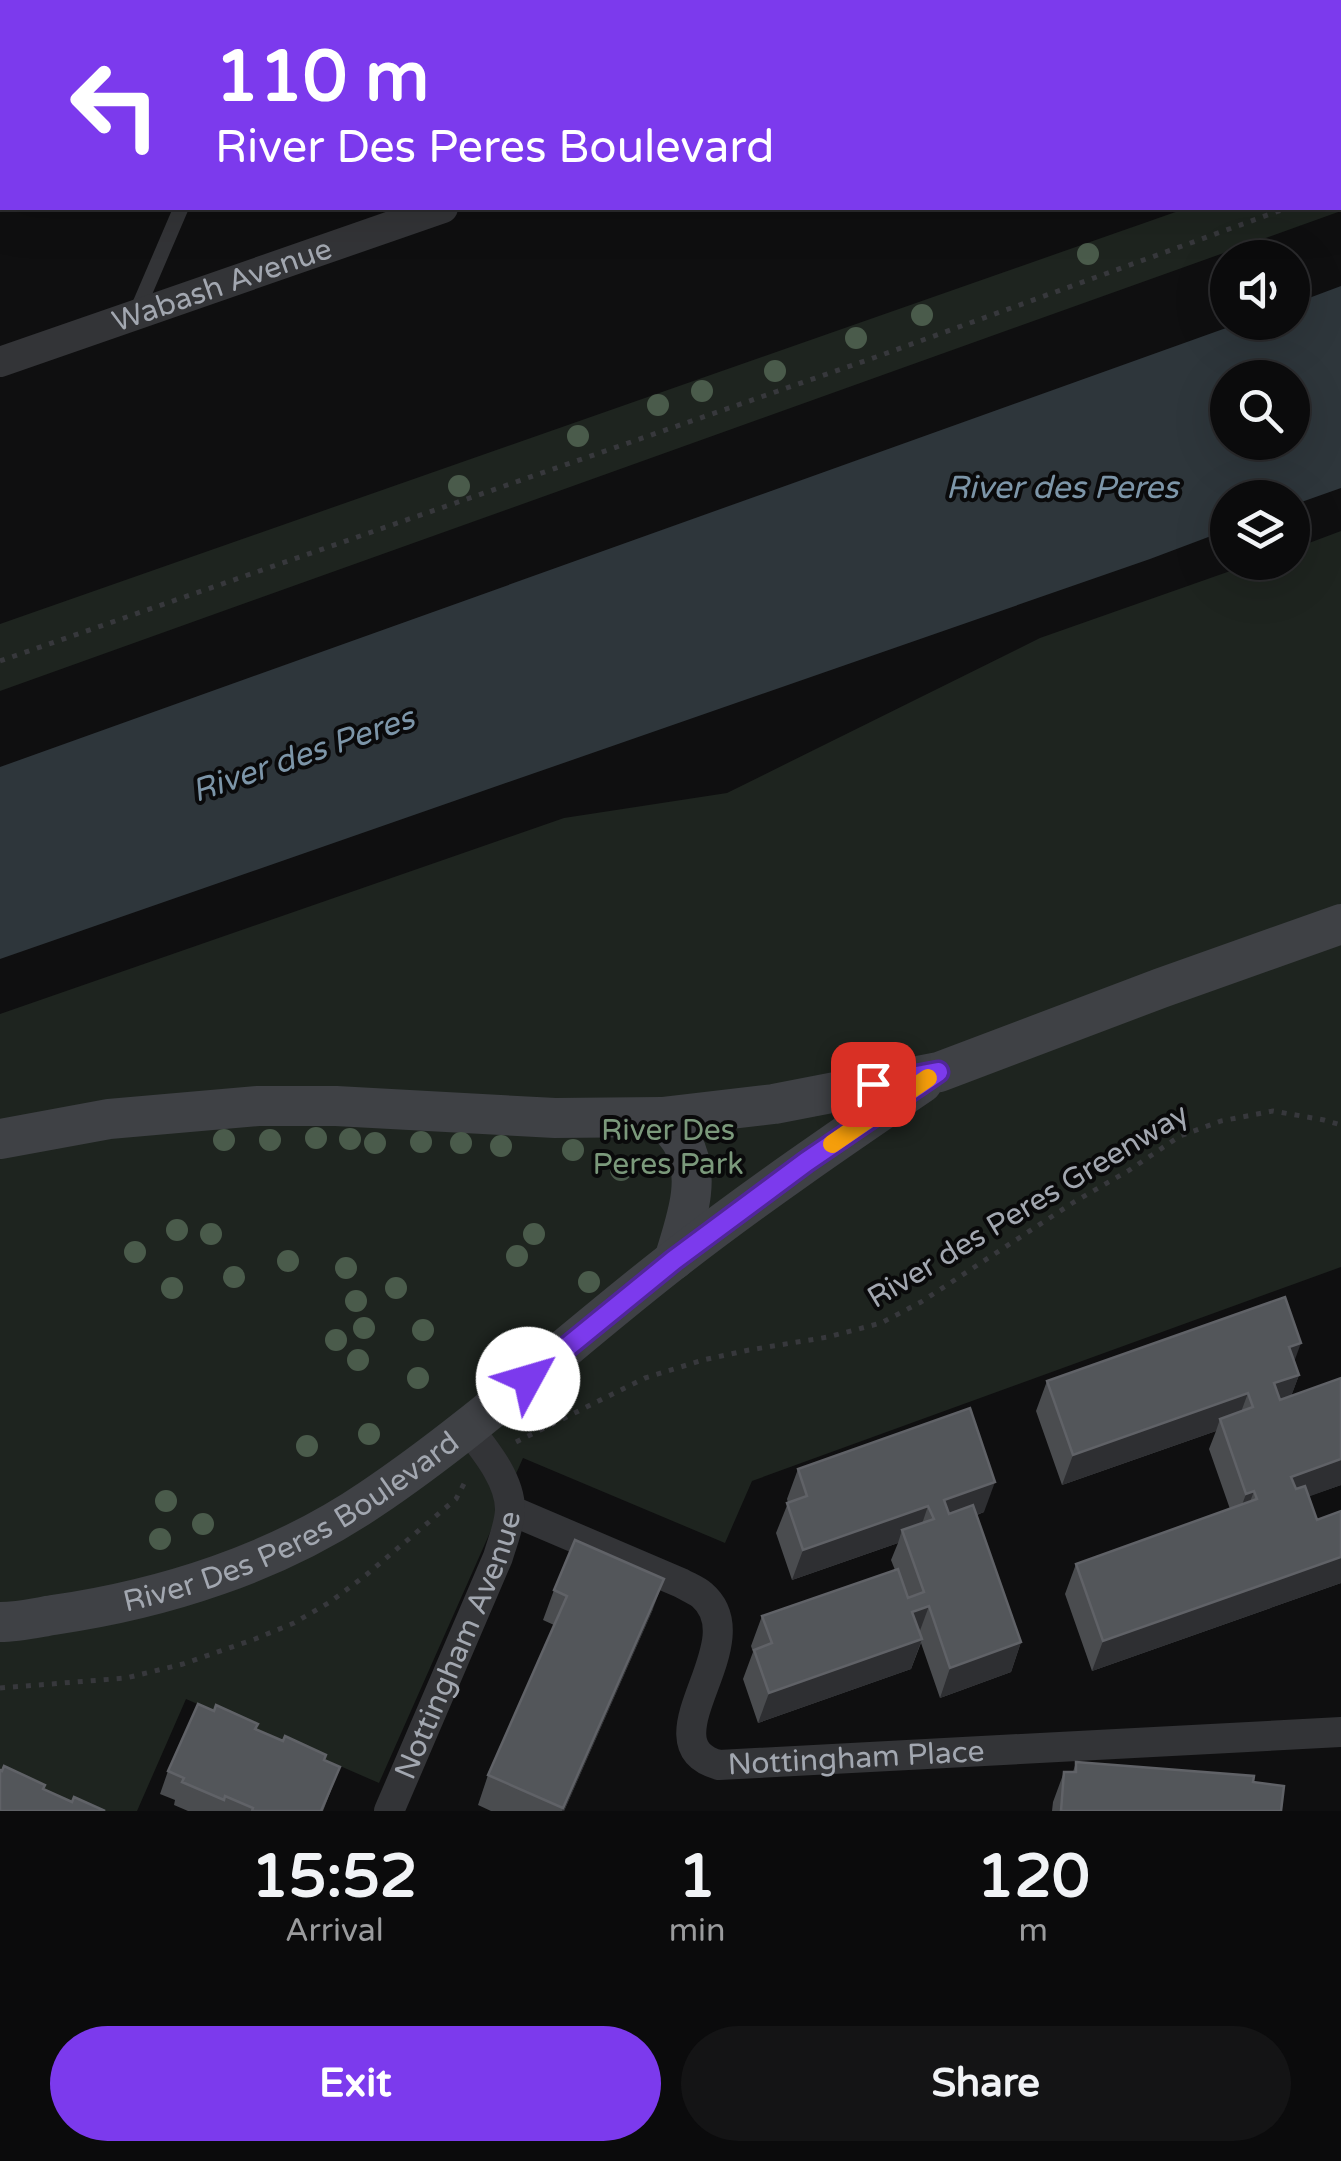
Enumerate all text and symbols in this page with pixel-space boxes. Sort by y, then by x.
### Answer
text: 110 m [215,36,429,120]
icon: left [50,40,180,170]
text: River Des Peres Boulevard [215,121,774,175]
street label: Wabash Avenue [107,230,337,340]
map controls [1210,240,1310,580]
button: sound [1210,240,1310,340]
button: search [1210,360,1310,460]
water label: River des Peres [946,469,1181,507]
button: layers [1210,480,1310,580]
water label: River des Peres [187,698,422,811]
pin [831,1042,916,1127]
icon: arrive [846,1057,901,1112]
street label: River des Peres Greenway [861,1095,1195,1317]
park label: River Des Peres Park [592,1112,744,1183]
position arrow [476,1327,580,1431]
street label: River Des Peres Boulevard [119,1423,466,1620]
street label: Nottingham Avenue [386,1508,529,1785]
street label: Nottingham Place [727,1732,985,1783]
text: 15:52 [251,1841,418,1913]
text: 1 [678,1841,716,1913]
text: 120 [977,1841,1090,1913]
text: Arrival [285,1912,384,1950]
text: min [669,1912,726,1950]
text: m [1019,1912,1048,1950]
button: Exit [50,2026,661,2141]
button: Share [681,2026,1291,2141]

